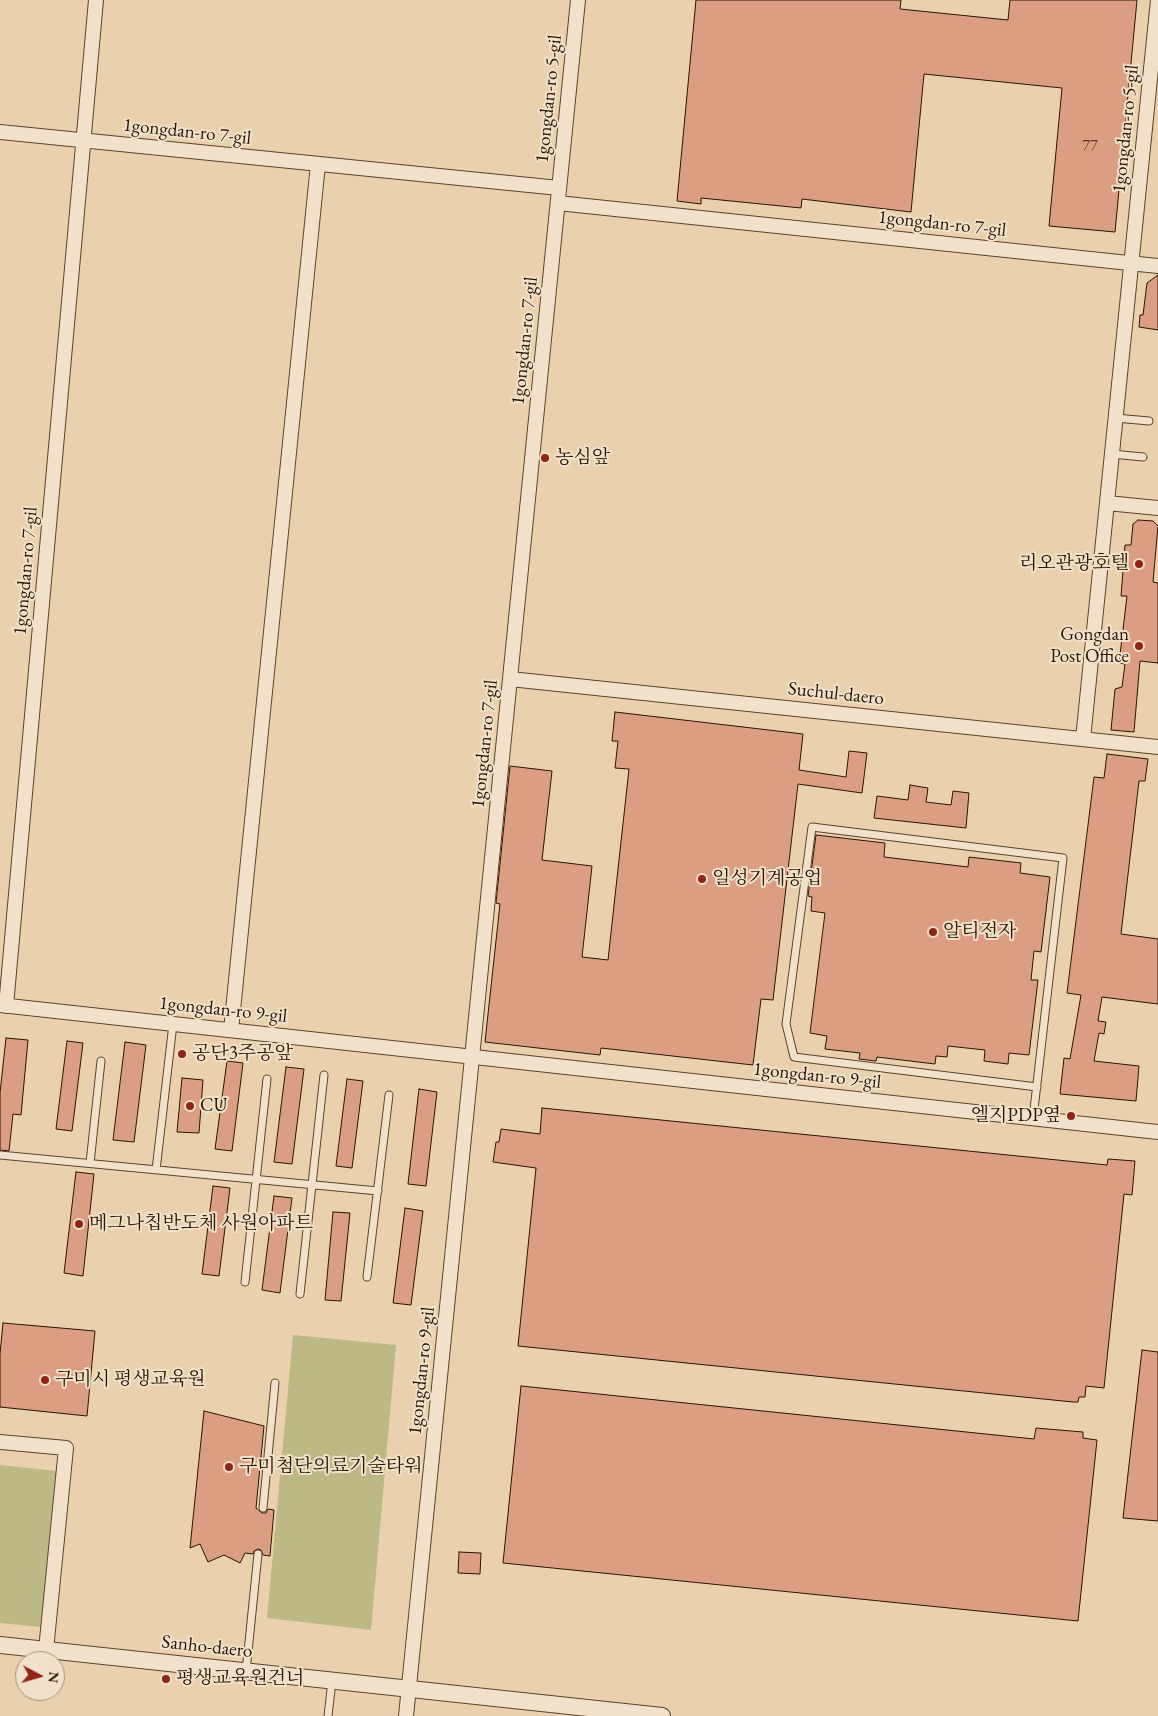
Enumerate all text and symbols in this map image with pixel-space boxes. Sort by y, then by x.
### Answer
street label: 1gongdan-ro 5-gil [531,34,567,164]
street label: 1gongdan-ro 5-gil [1108,64,1144,194]
street label: 1gongdan-ro 7-gil [122,114,252,150]
house number: 77 [1082,137,1098,157]
street label: 1gongdan-ro 7-gil [877,206,1007,242]
street label: 1gongdan-ro 7-gil [507,276,543,406]
place label: 농심앞 [555,447,610,469]
marker: 농심앞 [539,452,551,464]
street label: 1gongdan-ro 7-gil [9,506,43,636]
place label: 리오관광호텔 [1019,553,1129,575]
marker: 리오관광호텔 [1133,558,1145,570]
place label: Gongdan Post Office [1050,624,1129,668]
marker: Gongdan Post Office [1133,640,1145,652]
street label: Suchul-daero [787,678,885,710]
street label: 1gongdan-ro 7-gil [467,679,503,809]
place label: 일성기계공업 [712,868,822,890]
marker: 일성기계공업 [696,873,708,885]
place label: 알티전자 [943,921,1016,943]
marker: 알티전자 [927,926,939,938]
street label: 1gongdan-ro 9-gil [158,992,288,1028]
place label: 공단3주공앞 [192,1043,293,1065]
marker: 공단3주공앞 [176,1048,188,1060]
street label: 1gongdan-ro 9-gil [752,1058,882,1094]
place label: CU [200,1095,228,1117]
marker: CU [184,1100,196,1112]
place label: 엘지PDP옆 [971,1105,1061,1127]
marker: 엘지PDP옆 [1065,1110,1077,1122]
place label: 메그나칩반도체 사원아파트 [89,1213,313,1235]
marker: 메그나칩반도체 사원아파트 [73,1218,85,1230]
street label: 1gongdan-ro 9-gil [404,1306,440,1436]
place label: 구미시 평생교육원 [55,1369,206,1391]
marker: 구미시 평생교육원 [39,1374,51,1386]
place label: 구미첨단의료기술타워 [239,1456,423,1478]
marker: 구미첨단의료기술타워 [223,1461,235,1473]
street label: Sanho-daero [160,1631,254,1663]
north arrow [15,1651,65,1701]
place label: 평생교육원건너 [176,1668,304,1690]
text: N [44,1671,63,1684]
marker: 평생교육원건너 [160,1673,172,1685]

